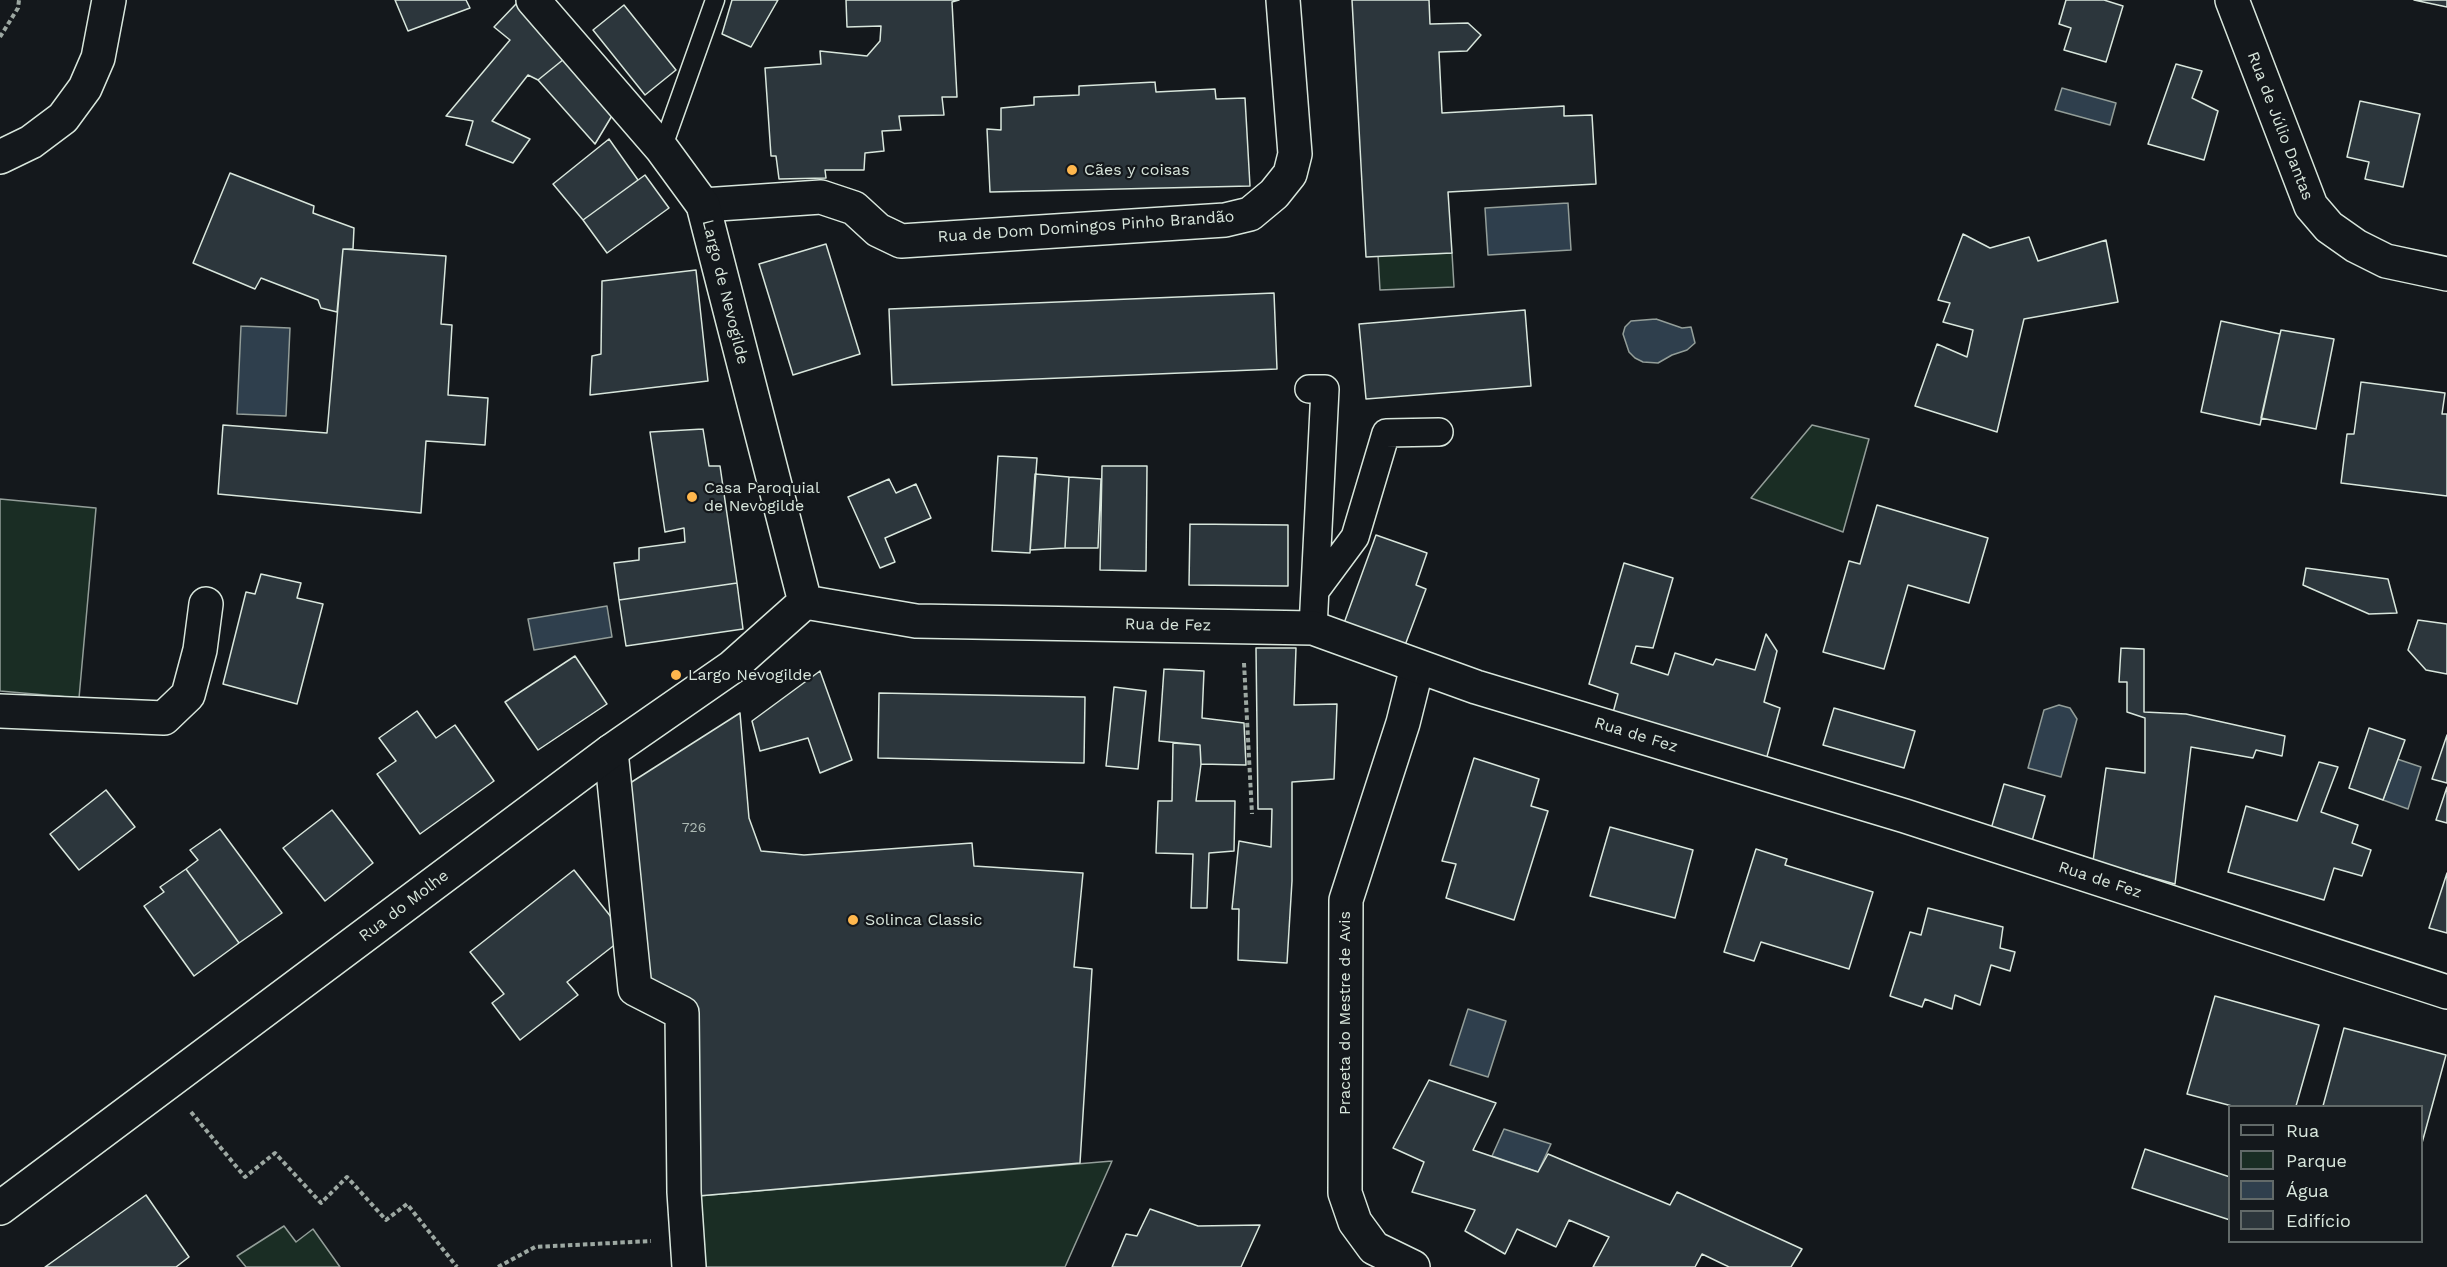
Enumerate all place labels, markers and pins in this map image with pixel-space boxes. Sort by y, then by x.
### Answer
place label: Cães y coisas [1084,160,1190,180]
marker: Cães y coisas [1065,163,1079,177]
place label: Casa Paroquial de Nevogilde [704,478,820,516]
marker: Casa Paroquial de Nevogilde [685,490,699,504]
place label: Largo Nevogilde [688,665,812,685]
marker: Largo Nevogilde [669,668,683,682]
place label: Solinca Classic [865,910,982,930]
marker: Solinca Classic [846,913,860,927]

